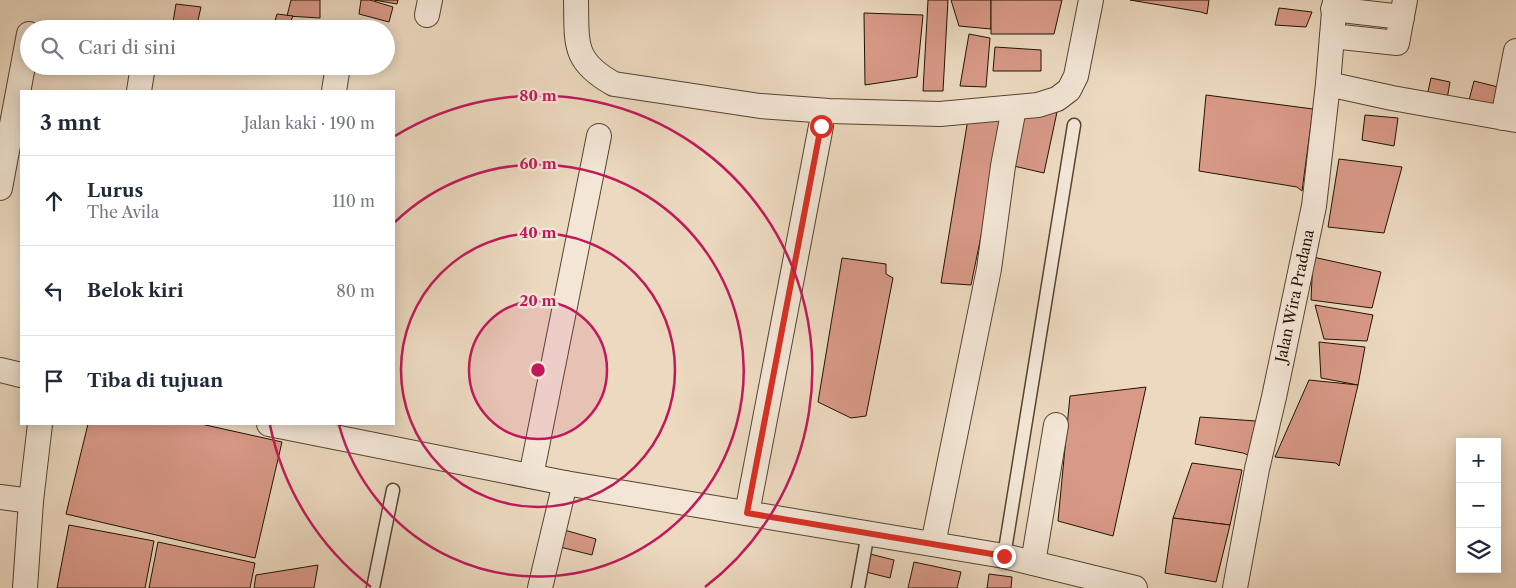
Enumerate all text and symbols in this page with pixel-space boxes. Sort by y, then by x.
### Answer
search box [20,20,395,75]
icon: search [38,34,66,62]
text: Cari di sini [78,36,176,59]
text: 80 m [519,86,557,105]
text: 3 mnt [40,110,101,135]
text: Jalan kaki · 190 m [244,113,375,133]
route start [810,115,833,138]
text: 60 m [519,154,557,173]
text: Lurus [87,179,143,202]
icon: ahead [40,187,68,215]
text: 110 m [332,191,375,211]
text: The Avila [87,202,159,222]
text: 40 m [519,223,557,242]
street label: Jalan Wira Pradana [1271,228,1318,366]
icon: left [40,277,68,305]
text: Belok kiri [87,279,184,302]
text: 80 m [336,281,375,301]
text: 20 m [519,291,557,310]
centre of rings [529,361,547,379]
icon: arrive [40,367,68,395]
text: Tiba di tujuan [87,369,223,392]
map controls [1456,438,1501,573]
button: + [1456,438,1501,483]
button: − [1456,483,1501,528]
button: layers [1456,528,1501,573]
route end [993,545,1016,568]

